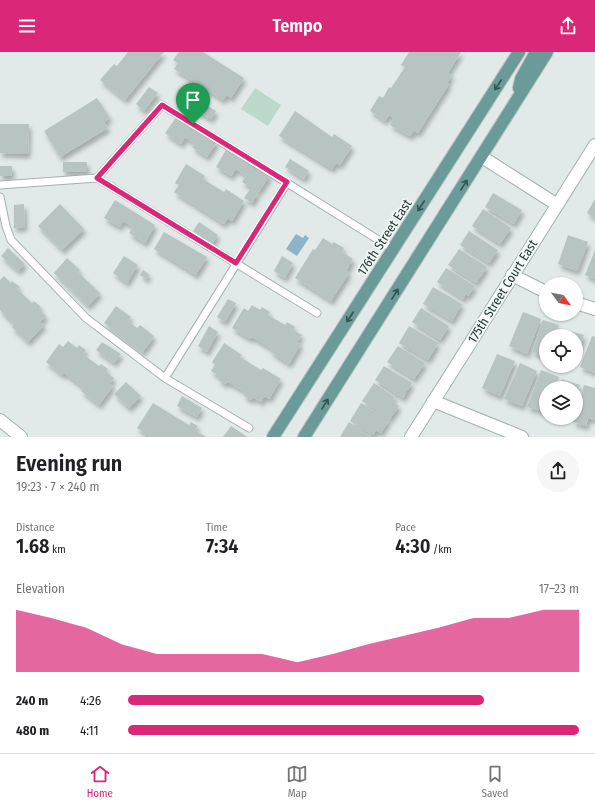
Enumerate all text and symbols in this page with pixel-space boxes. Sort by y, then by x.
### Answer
icon: menu [16,15,38,37]
text: Tempo [273,15,322,37]
icon: share [557,15,579,37]
one-way arrow [494,79,502,90]
pin [176,83,210,124]
icon: arrive [182,89,204,111]
one-way arrow [461,179,469,191]
street label: 176th Street East [354,196,415,278]
one-way arrow [416,200,424,212]
street label: 175th Street Court East [465,236,541,346]
north arrow [539,277,583,321]
map controls [539,277,583,425]
one-way arrow [391,288,399,300]
one-way arrow [345,311,353,323]
button: locate [539,329,583,373]
button: layers [539,381,583,425]
one-way arrow [321,399,329,410]
text: Evening run [16,450,122,477]
button: share [537,450,579,492]
text: 19:23 · 7 × 240 m [16,479,99,494]
text: Distance [16,521,55,534]
text: Time [206,521,227,534]
text: Pace [395,521,416,534]
text: 1.68 [16,534,49,558]
text: 7:34 [206,534,238,558]
text: 4:30 [395,534,430,558]
text: km [49,543,66,556]
text: /km [430,543,452,556]
text: Elevation [16,581,65,596]
text: 17–23 m [539,581,579,596]
text: 240 m [16,693,48,708]
text: 4:26 [80,693,101,708]
text: 480 m [16,723,49,738]
text: 4:11 [80,723,98,738]
tab: Home [87,763,113,800]
tab: Map [286,763,308,800]
tab: Saved [481,763,508,800]

